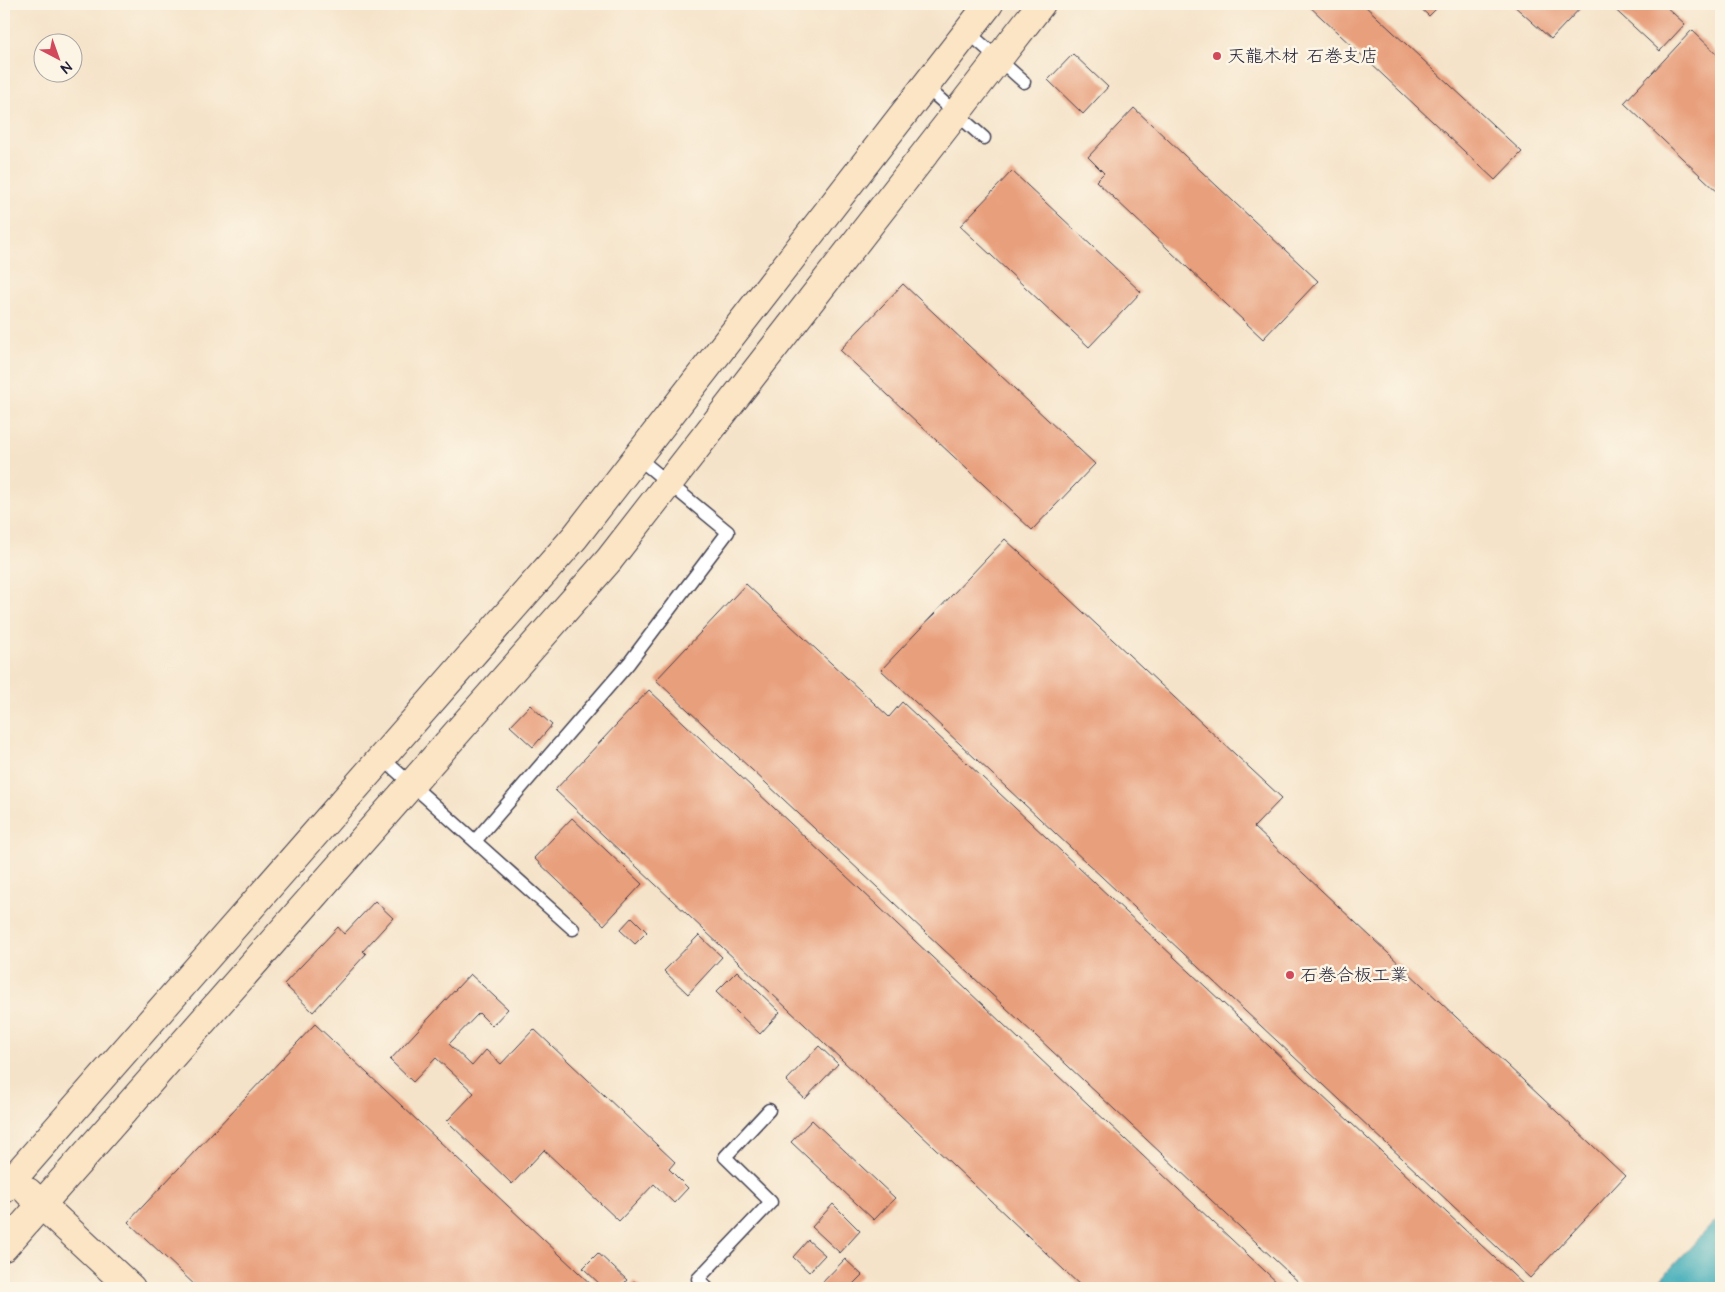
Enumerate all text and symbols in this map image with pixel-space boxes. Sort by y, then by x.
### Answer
north arrow [32,32,82,82]
place label: 天龍木材 石巻支店 [1227,44,1378,69]
marker: 天龍木材 石巻支店 [1211,50,1223,62]
text: N [56,57,76,78]
place label: 石巻合板工業 [1300,963,1408,988]
marker: 石巻合板工業 [1284,969,1296,981]

